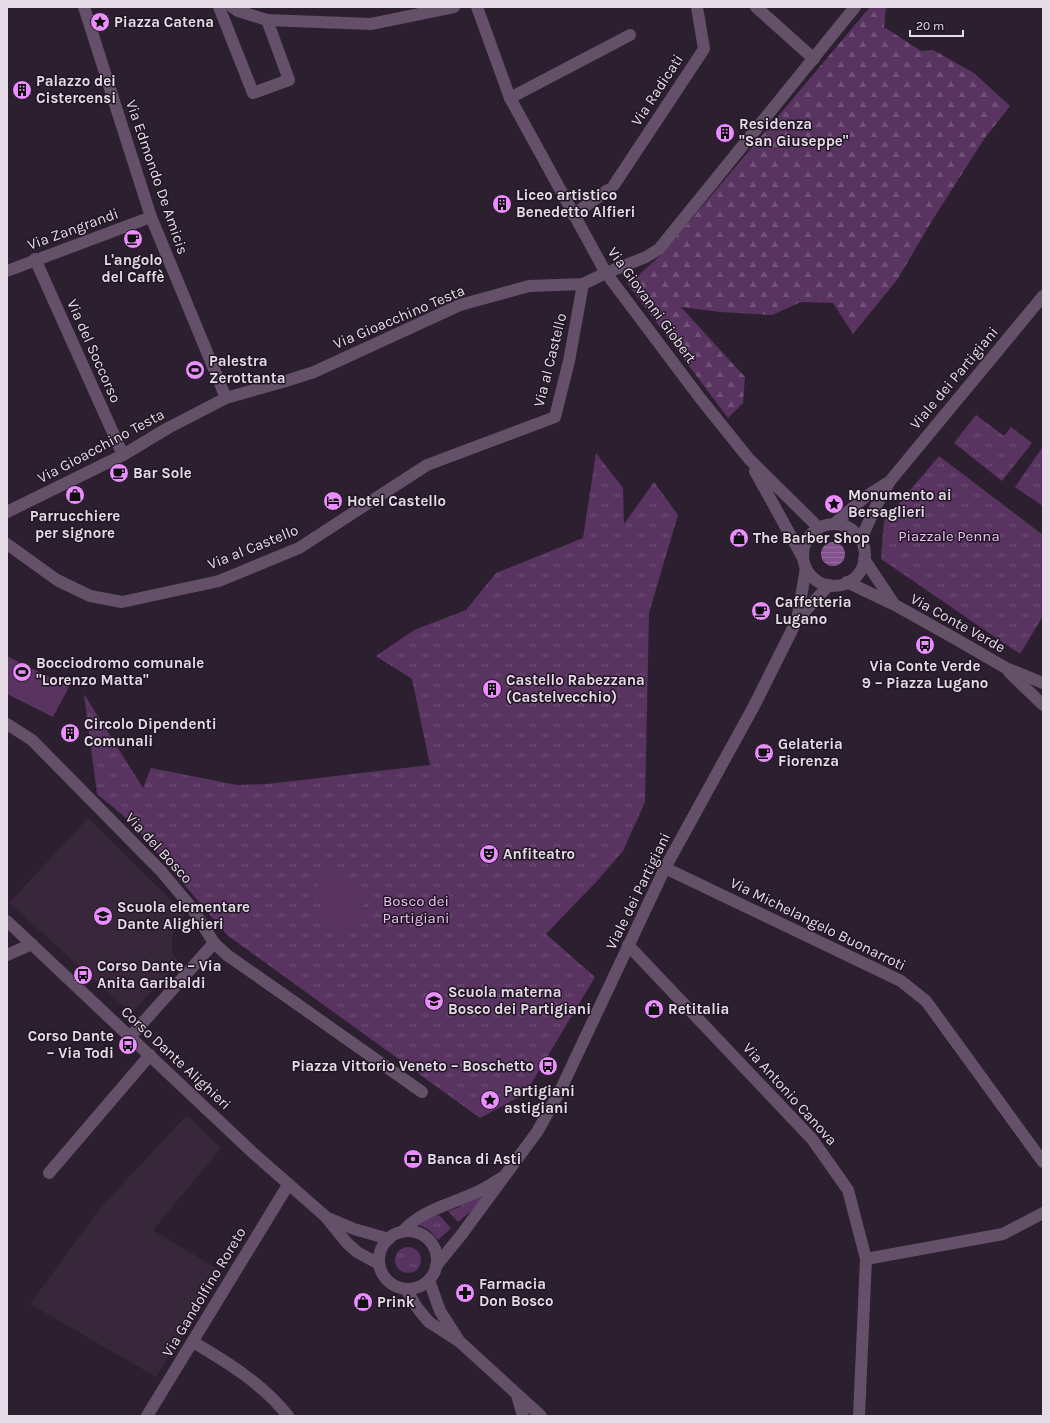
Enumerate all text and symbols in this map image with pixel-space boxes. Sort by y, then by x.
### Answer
place icon: Piazza Catena [89,11,111,33]
scale bar [910,12,963,38]
place label: Piazza Catena [114,13,214,31]
text: 20 m [916,19,944,33]
street label: Via Radicati [627,51,687,129]
place label: Palazzo dei Cistercensi [36,72,116,107]
building icon: Palazzo dei Cistercensi [11,79,33,101]
street label: Via Edmondo De Amicis [122,97,192,257]
place label: Residenza "San Giuseppe" [739,115,849,150]
building icon: Residenza "San Giuseppe" [714,122,736,144]
place label: Liceo artistico Benedetto Alfieri [516,186,635,221]
building icon: Liceo artistico Benedetto Alfieri [491,193,513,215]
street label: Via Zangrandi [25,204,121,254]
cafe icon: L'angolo del Caffè [122,228,144,250]
street label: Via Giovanni Giobert [604,243,700,367]
place label: L'angolo del Caffè [102,251,164,286]
street label: Via Gioacchino Testa [331,281,467,353]
street label: Via del Soccorso [63,296,125,406]
street label: Via al Castello [530,311,570,409]
street label: Viale dei Partigiani [906,323,1002,433]
place label: Palestra Zerottanta [209,352,285,387]
sports icon: Palestra Zerottanta [184,359,206,381]
street label: Via Gioacchino Testa [35,405,167,487]
cafe icon: Bar Sole [108,462,130,484]
place label: Bar Sole [133,464,192,482]
shop icon: Parrucchiere per signore [64,484,86,506]
place label: Monumento ai Bersaglieri [848,486,952,521]
hotel icon: Hotel Castello [322,490,344,512]
place label: Hotel Castello [347,492,446,510]
place icon: Monumento ai Bersaglieri [823,493,845,515]
place label: Parrucchiere per signore [30,507,120,542]
street label: Via al Castello [205,521,301,573]
shop icon: The Barber Shop [728,527,750,549]
park label: Piazzale Penna [898,527,1000,545]
place label: The Barber Shop [753,529,870,547]
street label: Via Conte Verde [907,589,1009,657]
place label: Caffetteria Lugano [775,593,852,628]
cafe icon: Caffetteria Lugano [750,600,772,622]
bus stop icon: Via Conte Verde 9 – Piazza Lugano [914,634,936,656]
place label: Bocciodromo comunale "Lorenzo Matta" [36,654,204,689]
place label: Via Conte Verde 9 – Piazza Lugano [862,657,988,692]
sports icon: Bocciodromo comunale "Lorenzo Matta" [11,661,33,683]
place label: Castello Rabezzana (Castelvecchio) [506,671,645,706]
building icon: Castello Rabezzana (Castelvecchio) [481,678,503,700]
place label: Circolo Dipendenti Comunali [84,715,217,750]
building icon: Circolo Dipendenti Comunali [59,722,81,744]
place label: Gelateria Fiorenza [778,735,843,770]
cafe icon: Gelateria Fiorenza [753,742,775,764]
street label: Via del Bosco [122,809,196,887]
street label: Viale dei Partigiani [602,830,674,952]
theatre icon: Anfiteatro [478,843,500,865]
place label: Anfiteatro [503,845,575,863]
street label: Via Michelangelo Buonarroti [727,874,909,974]
park label: Bosco dei Partigiani [383,892,449,927]
place label: Scuola elementare Dante Alighieri [117,898,250,933]
school or university icon: Scuola elementare Dante Alighieri [92,905,114,927]
place label: Corso Dante – Via Anita Garibaldi [97,957,222,992]
bus stop icon: Corso Dante – Via Anita Garibaldi [72,964,94,986]
place label: Scuola materna Bosco dei Partigiani [448,983,591,1018]
school or university icon: Scuola materna Bosco dei Partigiani [423,990,445,1012]
shop icon: Retitalia [643,998,665,1020]
place label: Retitalia [668,1000,729,1018]
street label: Corso Dante Alighieri [117,1003,235,1113]
place label: Corso Dante – Via Todi [28,1027,114,1062]
bus stop icon: Corso Dante – Via Todi [117,1034,139,1056]
street label: Via Antonio Canova [739,1039,841,1149]
bus stop icon: Piazza Vittorio Veneto – Boschetto [537,1055,559,1077]
place label: Piazza Vittorio Veneto – Boschetto [292,1057,534,1075]
place label: Partigiani astigiani [504,1082,575,1117]
place icon: Partigiani astigiani [479,1089,501,1111]
bank icon: Banca di Asti [402,1148,424,1170]
place label: Banca di Asti [427,1150,521,1168]
street label: Via Gandolfino Roreto [158,1224,250,1360]
place label: Farmacia Don Bosco [479,1275,553,1310]
pharmacy icon: Farmacia Don Bosco [454,1282,476,1304]
shop icon: Prink [352,1291,374,1313]
place label: Prink [377,1293,415,1311]

